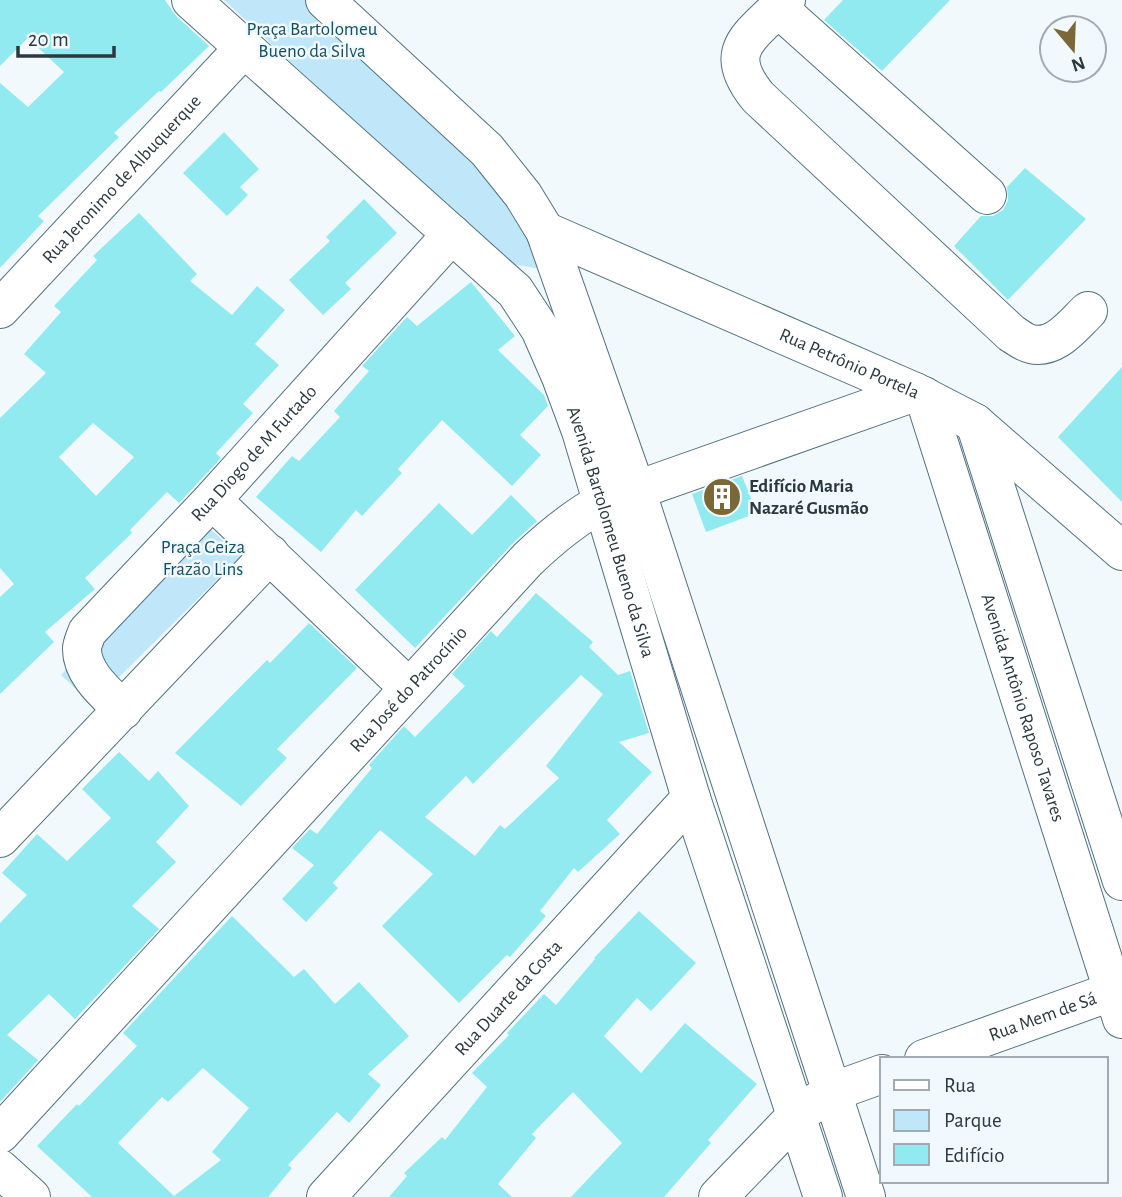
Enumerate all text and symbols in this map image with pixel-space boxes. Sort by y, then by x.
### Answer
scale bar [18,14,114,58]
north arrow [1038,14,1108,84]
park label: Praça Bartolomeu Bueno da Silva [247,20,378,61]
text: 20 m [28,29,69,50]
text: N [1069,53,1087,75]
street label: Rua Jeronimo de Albuquerque [39,91,205,267]
street label: Rua Petrônio Portela [777,325,922,402]
street label: Rua Diogo de M Furtado [188,381,320,525]
street label: Avenida Bartolomeu Bueno da Silva [563,404,658,660]
building icon: Edifício Maria Nazaré Gusmão [701,476,743,518]
place label: Edifício Maria Nazaré Gusmão [749,477,869,518]
park label: Praça Geiza Frazão Lins [161,538,245,579]
street label: Avenida Antônio Raposo Tavares [978,591,1068,824]
street label: Rua José do Patrocínio [346,623,471,756]
street label: Rua Duarte da Costa [451,936,566,1059]
street label: Rua Mem de Sá [986,988,1099,1044]
legend [880,1057,1108,1183]
text: Rua [944,1075,976,1096]
text: Parque [944,1110,1002,1131]
text: Edifício [944,1145,1004,1166]

